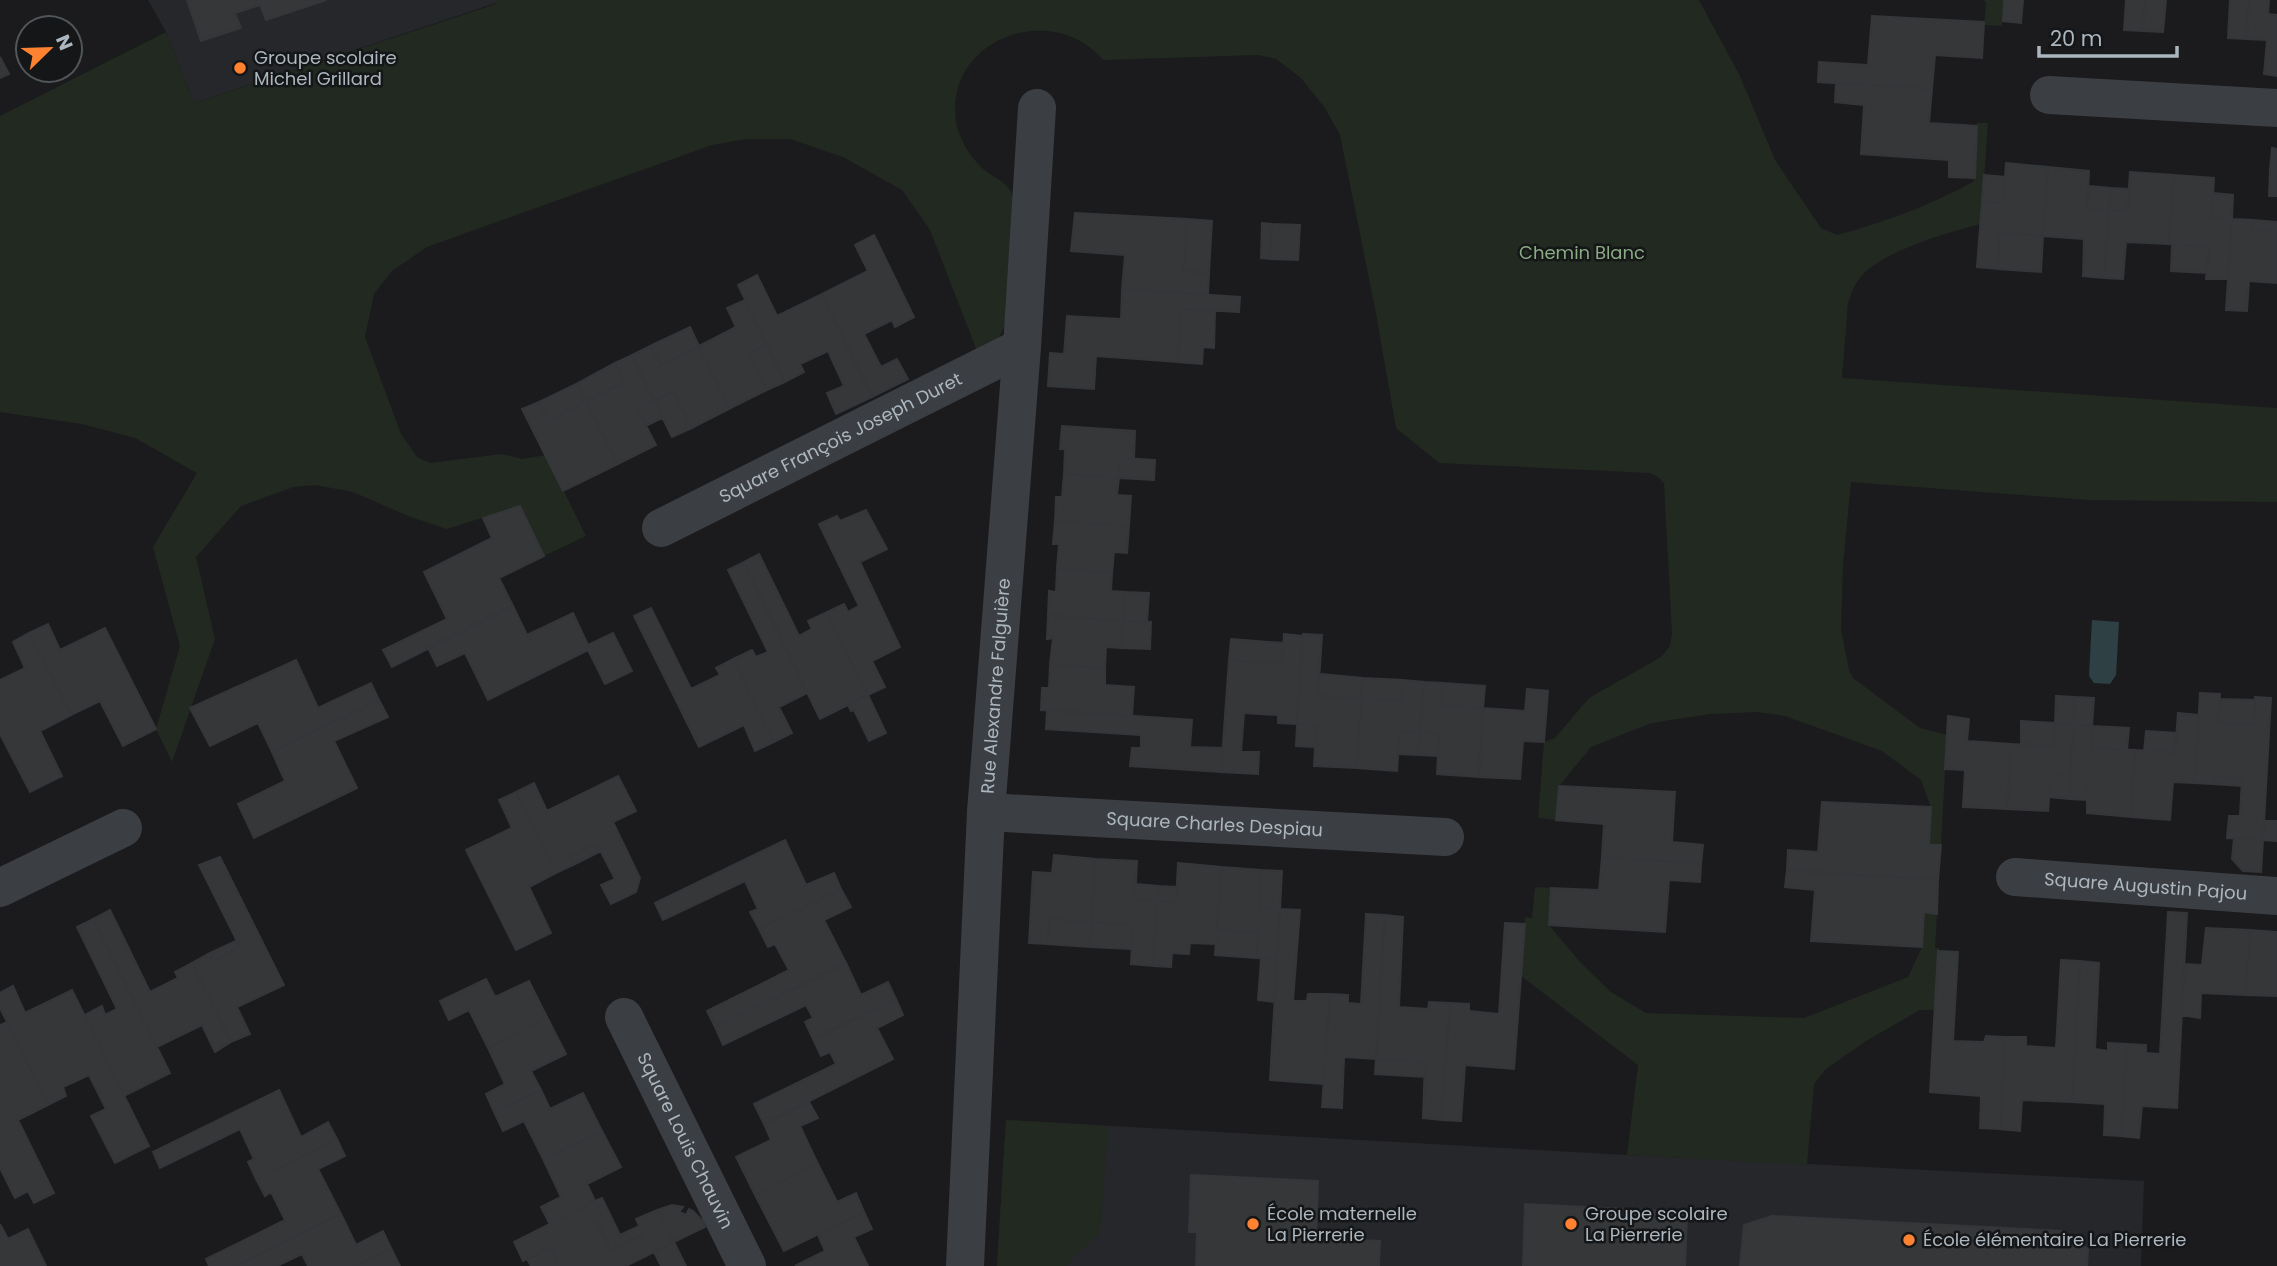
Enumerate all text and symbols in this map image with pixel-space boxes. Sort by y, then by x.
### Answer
north arrow [14,14,84,84]
scale bar [2039,14,2177,58]
text: 20 m [2050,24,2103,53]
text: N [49,31,79,54]
place label: Groupe scolaire Michel Grillard [254,45,397,91]
marker: Groupe scolaire Michel Grillard [232,60,248,76]
park label: Chemin Blanc [1519,240,1645,265]
street label: Square François Joseph Duret [715,366,966,509]
street label: Rue Alexandre Falguière [974,577,1016,795]
street label: Square Charles Despiau [1106,806,1324,842]
street label: Square Augustin Pajou [2043,866,2248,906]
street label: Square Louis Chauvin [631,1048,740,1233]
place label: École maternelle La Pierrerie [1267,1201,1417,1247]
place label: Groupe scolaire La Pierrerie [1585,1201,1728,1247]
marker: École maternelle La Pierrerie [1245,1216,1261,1232]
marker: Groupe scolaire La Pierrerie [1563,1216,1579,1232]
place label: École élémentaire La Pierrerie [1923,1227,2187,1252]
marker: École élémentaire La Pierrerie [1901,1232,1917,1248]

